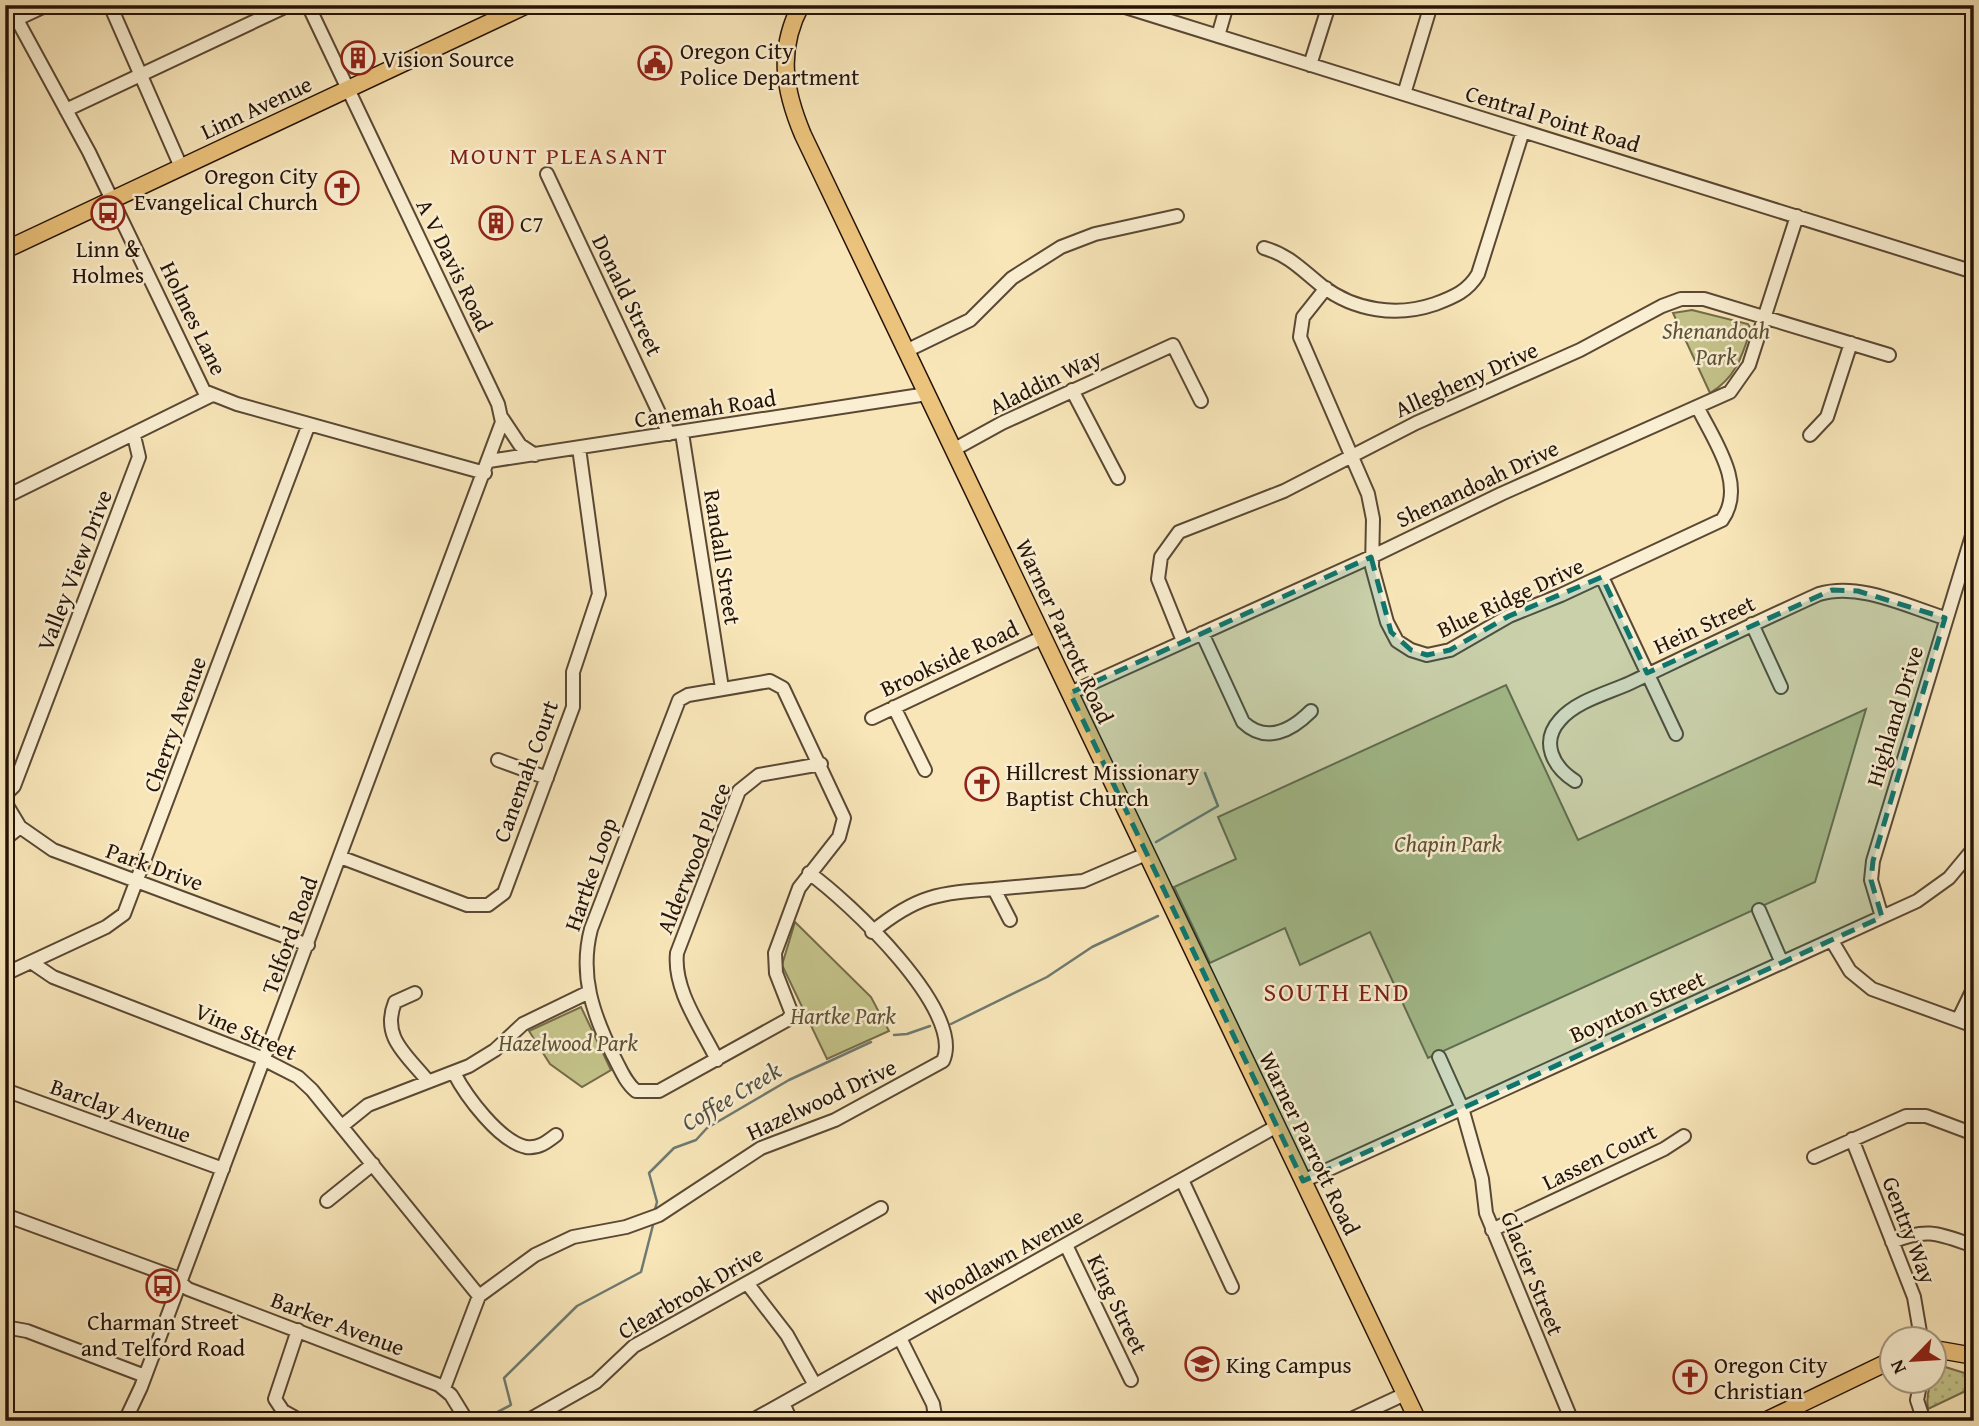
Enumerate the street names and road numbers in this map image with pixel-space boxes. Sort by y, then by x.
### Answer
street label: Linn Avenue [195,67,317,147]
street label: Central Point Road [1462,76,1645,160]
street label: A V Davis Road [409,193,502,338]
street label: Donald Street [584,229,672,361]
street label: Holmes Lane [152,255,236,381]
street label: Allegheny Drive [1389,333,1543,425]
street label: Aladdin Way [983,339,1107,422]
street label: Canemah Road [632,380,779,435]
street label: Shenandoah Drive [1390,431,1564,535]
street label: Valley View Drive [28,485,120,655]
street label: Randall Street [696,487,750,627]
street label: Warner Parrott Road [1008,533,1123,729]
street label: Blue Ridge Drive [1431,549,1589,645]
street label: Hein Street [1648,586,1760,662]
street label: Brookside Road [874,611,1024,704]
street label: Highland Drive [1857,642,1931,790]
street label: Cherry Avenue [134,651,214,797]
street label: Canemah Court [484,695,566,847]
street label: Alderwood Place [648,777,738,939]
street label: Hartke Loop [555,813,625,935]
street label: Park Drive [102,833,208,899]
street label: Telford Road [252,871,326,998]
street label: Boynton Street [1564,961,1710,1051]
street label: Vine Street [190,994,302,1068]
street label: Warner Parrott Road [1251,1046,1369,1241]
street label: Hazelwood Drive [741,1050,901,1148]
street label: Barclay Avenue [46,1069,196,1151]
street label: Lassen Court [1536,1114,1662,1198]
street label: Gentry Way [1874,1172,1946,1289]
street label: Woodlawn Avenue [919,1199,1089,1313]
street label: Glacier Street [1493,1206,1573,1340]
street label: Clearbrook Drive [611,1237,769,1347]
street label: King Street [1080,1248,1156,1360]
street label: Barker Avenue [266,1282,410,1364]

